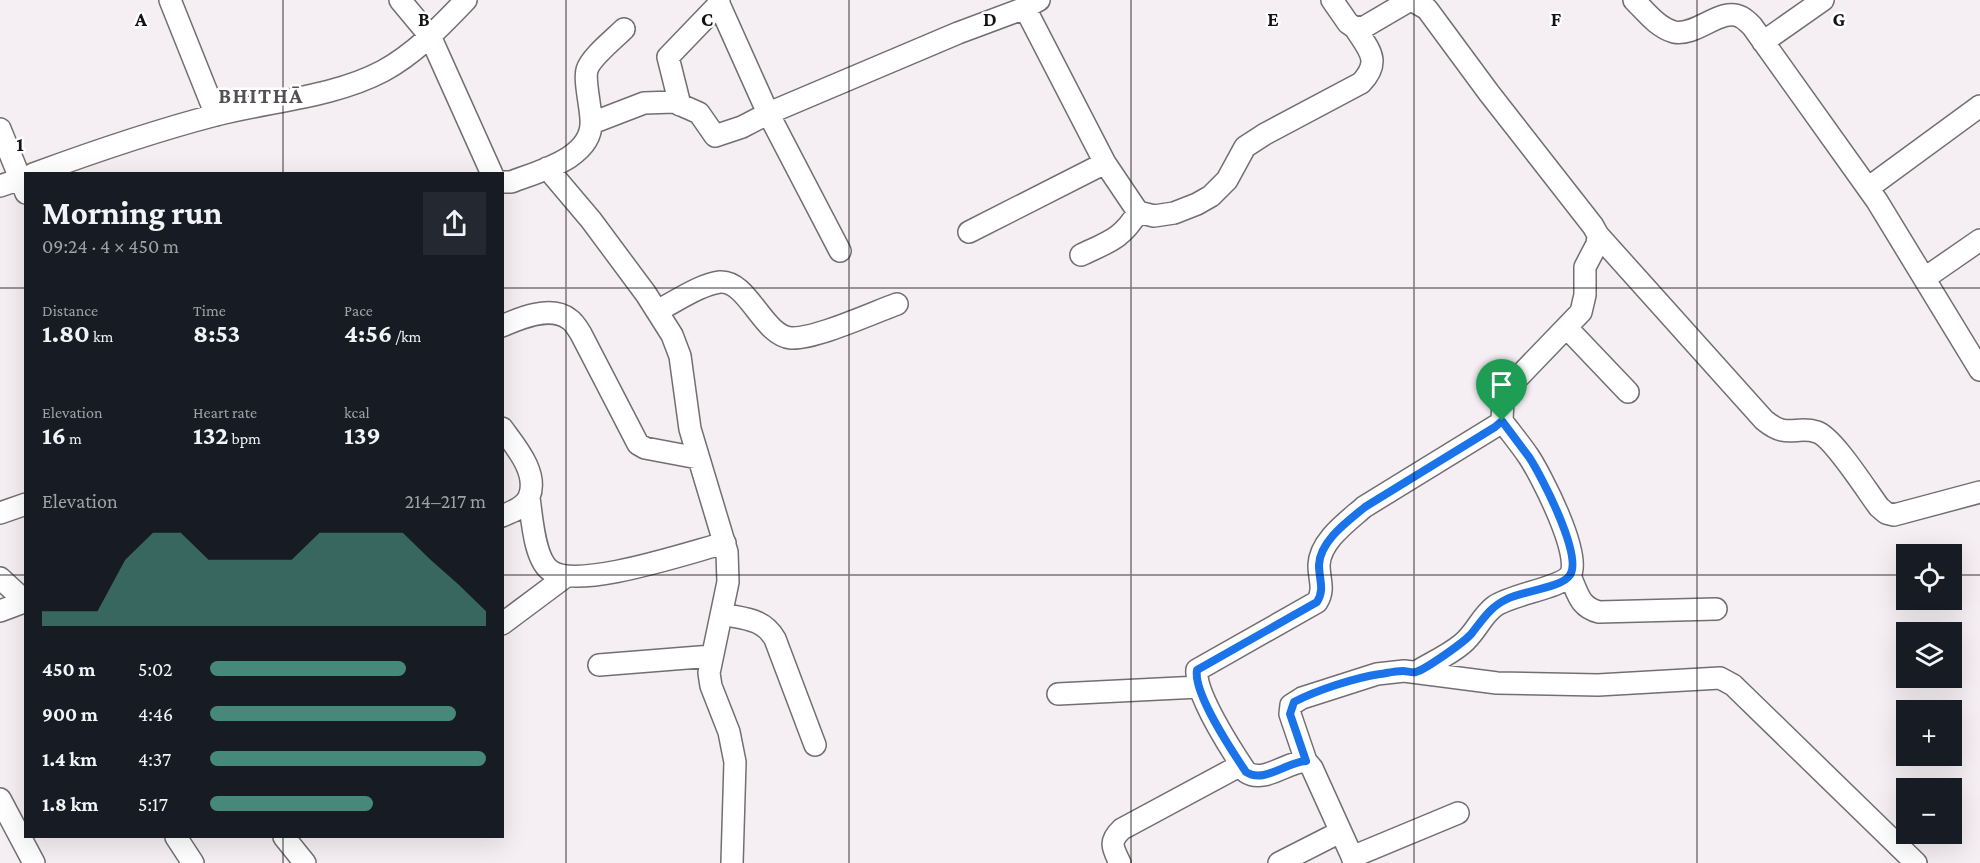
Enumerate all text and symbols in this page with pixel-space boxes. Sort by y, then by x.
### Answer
text: A [134,8,148,30]
text: B [418,8,430,30]
text: C [701,8,713,30]
text: D [983,8,997,30]
text: E [1267,8,1279,30]
text: F [1551,8,1562,30]
text: G [1833,8,1846,30]
district label: BHITHĀ [218,83,304,108]
text: 1 [16,133,24,155]
button: share [423,192,486,255]
text: Morning run [42,194,223,231]
text: 09:24 · 4 × 450 m [42,235,179,257]
text: Distance [42,302,98,319]
text: Time [193,302,226,319]
text: Pace [344,302,373,319]
text: 1.80 [42,319,90,348]
text: 8:53 [193,319,240,348]
text: 4:56 [344,319,392,348]
text: km [90,328,113,345]
text: /km [392,328,421,345]
pin [1476,359,1527,421]
icon: arrive [1485,368,1518,401]
text: Elevation [42,404,103,421]
text: Heart rate [193,404,257,421]
text: kcal [344,404,370,421]
text: 16 [42,421,66,450]
text: 132 [193,421,228,450]
text: 139 [344,421,381,450]
text: m [66,430,82,447]
text: bpm [228,430,261,447]
text: Elevation [42,490,118,512]
text: 214–217 m [405,490,486,512]
map controls [1896,544,1962,844]
button: locate [1896,544,1962,610]
button: layers [1896,622,1962,688]
text: 450 m [42,658,95,680]
text: 5:02 [138,658,173,680]
button: + [1896,700,1962,766]
text: 900 m [42,703,98,725]
text: 4:46 [138,703,173,725]
text: 1.4 km [42,748,97,770]
text: 4:37 [138,748,171,770]
button: − [1896,778,1962,844]
text: 1.8 km [42,793,98,815]
text: 5:17 [138,793,168,815]

